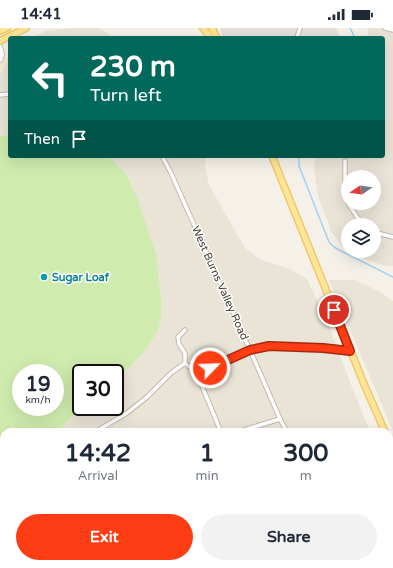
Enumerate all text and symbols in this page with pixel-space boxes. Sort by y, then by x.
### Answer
text: 14:41 [20,5,62,23]
text: 230 m [90,50,176,84]
icon: left [24,52,76,104]
text: Turn left [90,84,162,106]
icon: arrive [68,128,90,150]
text: Then [24,130,60,148]
north arrow [341,170,381,210]
map controls [341,170,381,258]
button: layers [341,218,381,258]
street label: West Burns Valley Road [189,224,251,342]
place label: Sugar Loaf [52,271,110,285]
marker: Sugar Loaf [39,272,49,282]
pin [317,293,351,327]
icon: arrive [323,299,345,321]
position arrow [189,347,231,389]
speed limit sign: 30 [72,364,124,416]
text: 19 [25,373,51,397]
text: km/h [25,394,51,406]
text: 14:42 [65,439,131,468]
text: 1 [200,439,215,468]
text: 300 [283,439,328,468]
text: Arrival [78,468,118,484]
text: min [196,468,219,484]
text: m [300,468,312,484]
button: Exit [16,514,193,560]
button: Share [201,514,377,560]

